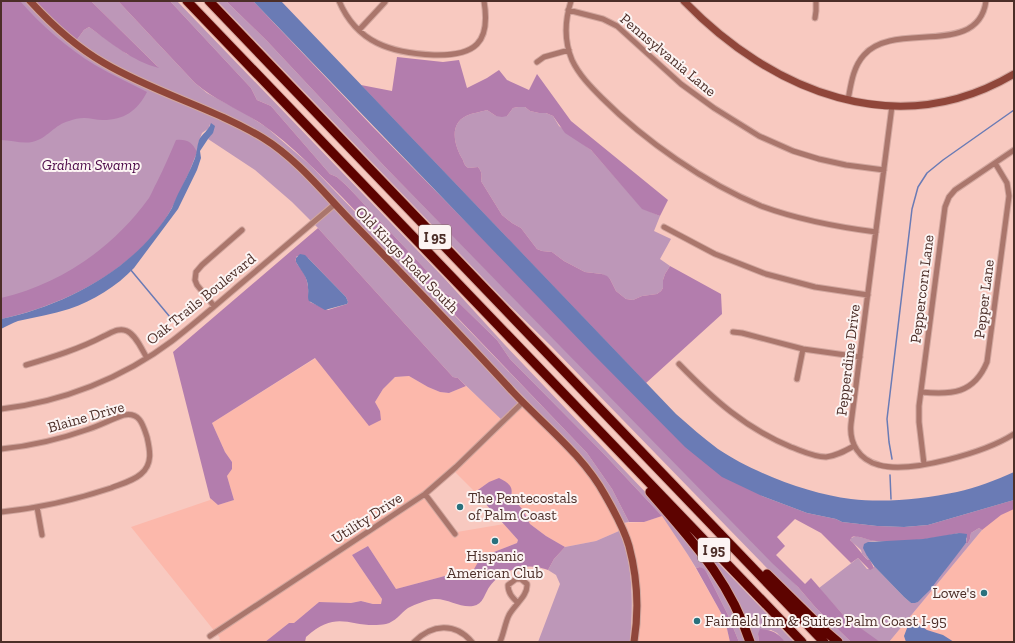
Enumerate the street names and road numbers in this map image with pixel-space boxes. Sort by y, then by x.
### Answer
street label: Pennsylvania Lane [616,10,720,100]
street label: Old Kings Road South [352,203,463,317]
road number: I 95 [419,225,451,249]
street label: Peppercorn Lane [906,234,938,344]
street label: Oak Trails Boulevard [143,249,260,349]
street label: Pepper Lane [970,258,998,340]
street label: Pepperdine Drive [832,303,864,417]
street label: Blaine Drive [46,397,126,437]
street label: Utility Drive [328,489,406,547]
road number: I 95 [698,538,730,562]

